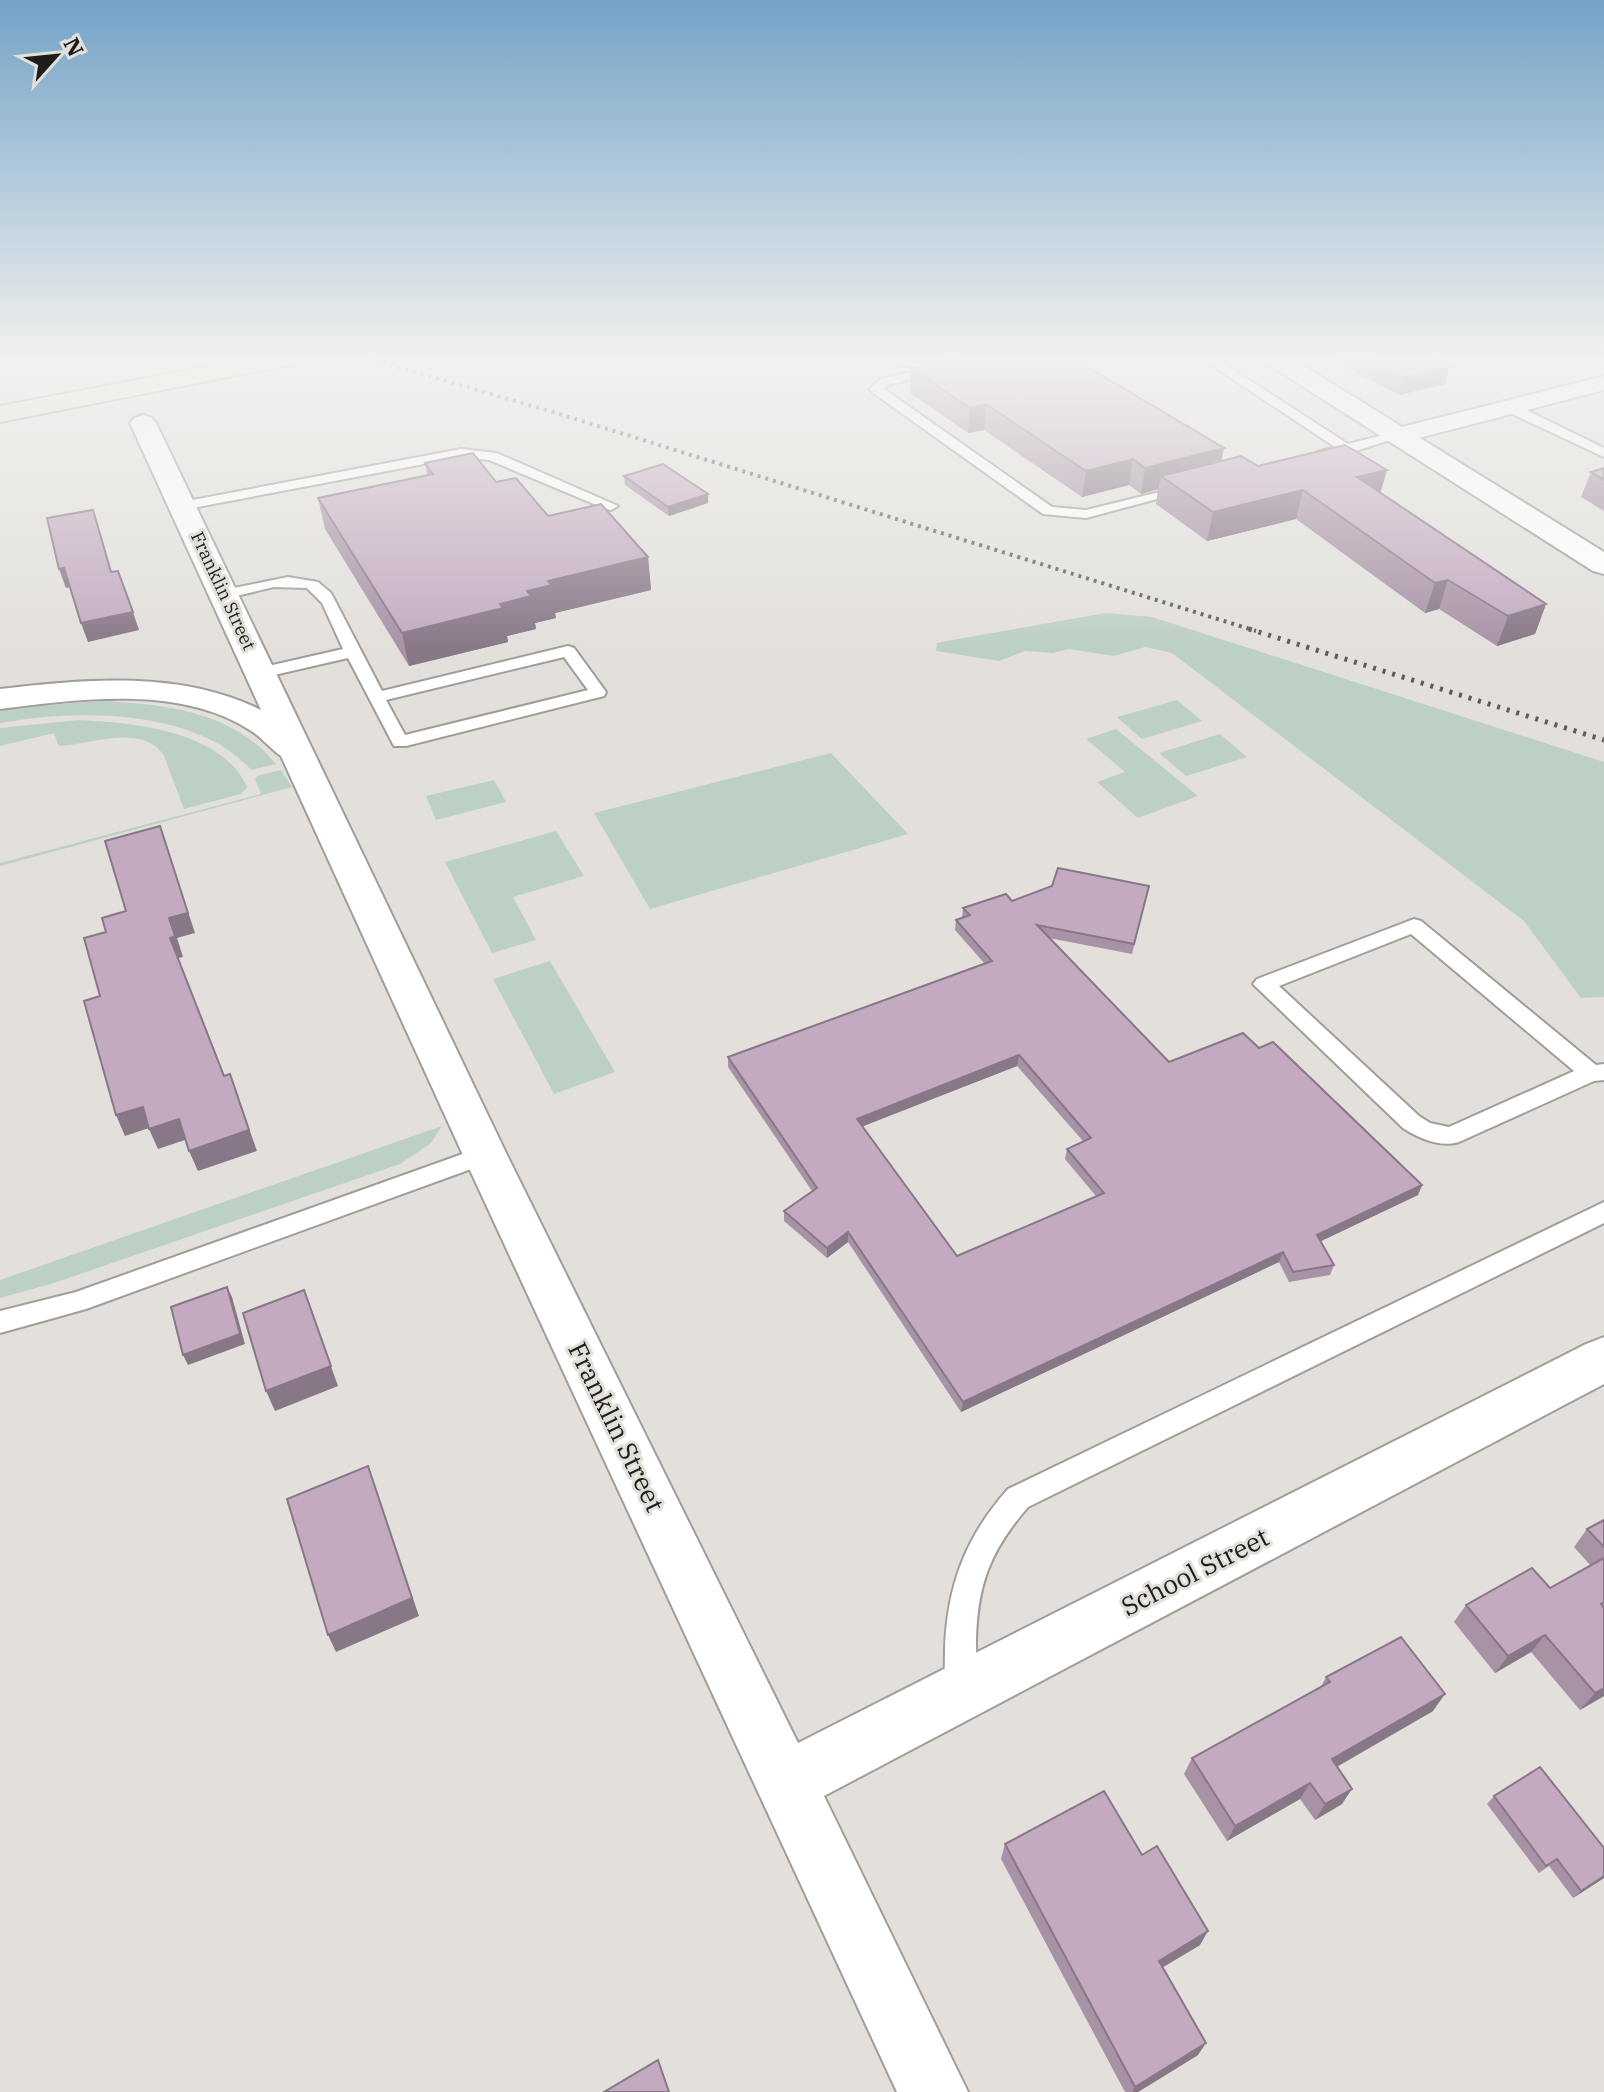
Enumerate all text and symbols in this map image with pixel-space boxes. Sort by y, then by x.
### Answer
north arrow [16,16,96,96]
text: N [57,32,91,61]
street label: Franklin Street [186,528,261,654]
street label: Franklin Street [561,1336,673,1517]
street label: School Street [1115,1519,1274,1623]

